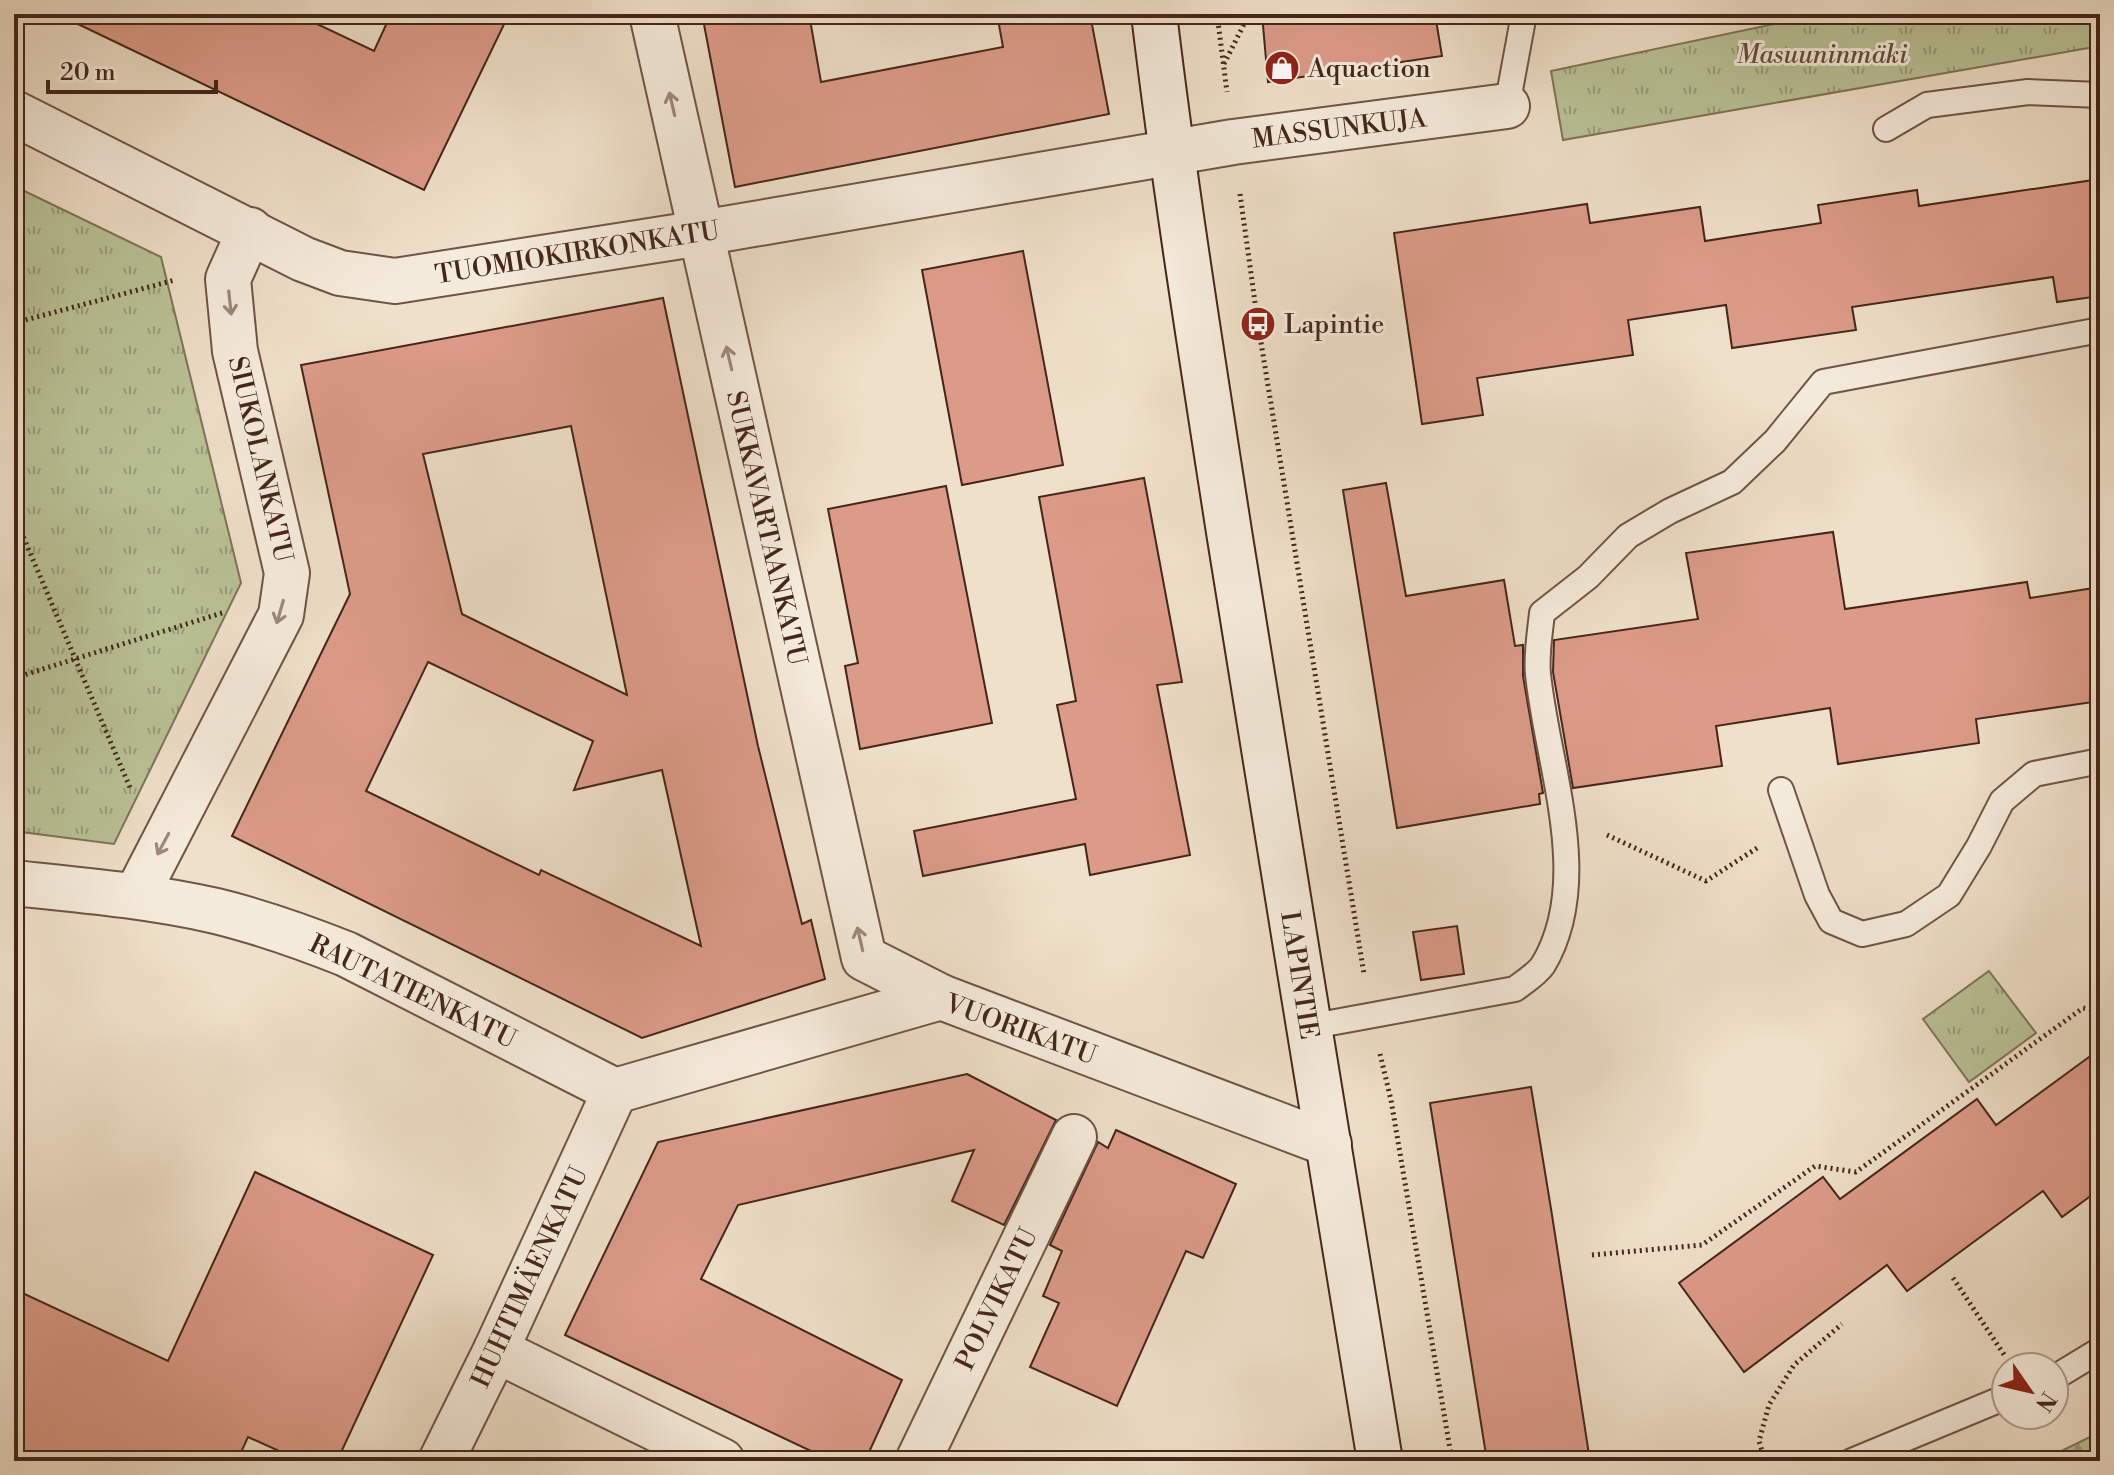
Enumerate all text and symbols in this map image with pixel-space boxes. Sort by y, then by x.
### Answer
park label: Masuuninmäki [1736,39,1908,71]
scale bar [48,44,216,94]
shop icon: Aquaction [1263,49,1301,87]
place label: Aquaction [1307,53,1431,85]
text: 20 m [60,58,116,88]
one-way arrow [664,91,679,117]
street label: MASSUNKUJA [1250,102,1429,156]
street label: TUOMIOKIRKONKATU [433,215,722,291]
one-way arrow [223,289,238,316]
bus stop icon: Lapintie [1239,305,1277,343]
place label: Lapintie [1284,309,1384,341]
one-way arrow [721,345,736,371]
street label: SIUKOLANKATU [221,353,299,565]
street label: SUKKAVARTAANKATU [719,388,813,668]
one-way arrow [272,599,286,624]
one-way arrow [155,831,171,855]
street label: LAPINTIE [1273,909,1325,1041]
one-way arrow [852,927,867,952]
street label: RAUTATIENKATU [304,928,521,1056]
street label: VUORIKATU [940,987,1101,1072]
street label: HUHTIMÄENKATU [464,1162,595,1393]
street label: POLVIKATU [949,1223,1045,1376]
north arrow [1990,1351,2070,1431]
text: N [2029,1387,2061,1417]

